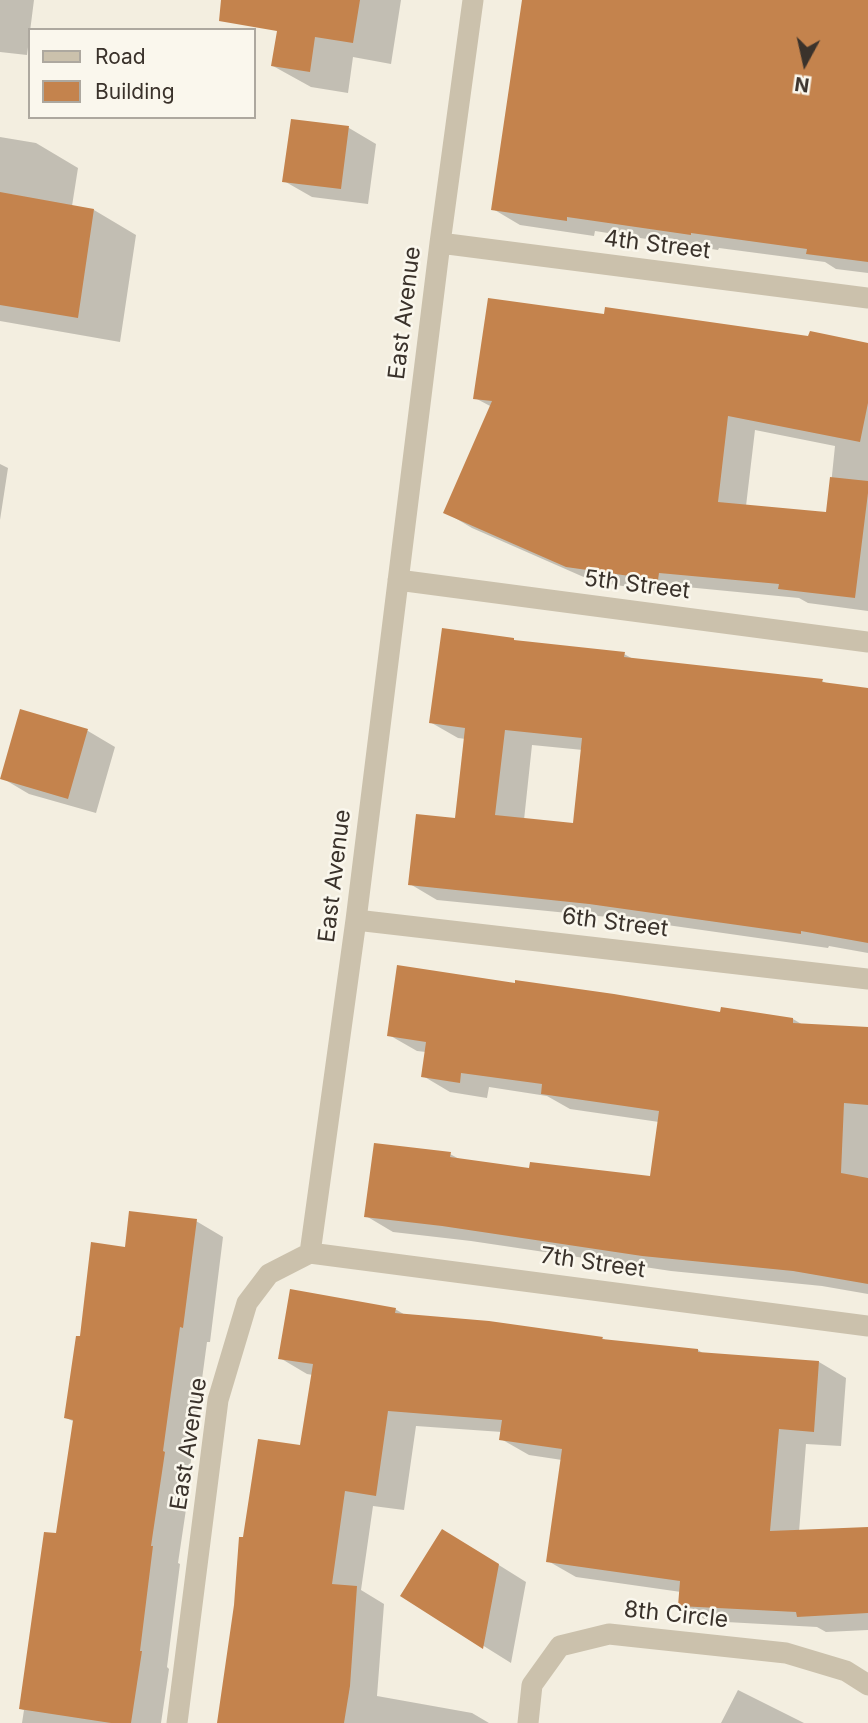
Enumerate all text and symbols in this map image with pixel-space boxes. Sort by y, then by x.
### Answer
legend [28,28,256,119]
north arrow [770,28,840,98]
text: Road [95,44,146,69]
text: N [793,72,811,97]
text: Building [95,79,175,104]
street label: 4th Street [602,225,712,265]
street label: East Avenue [383,245,427,381]
street label: 5th Street [582,565,692,605]
street label: East Avenue [313,808,357,944]
street label: 6th Street [560,903,670,943]
street label: 7th Street [539,1242,647,1284]
street label: East Avenue [165,1376,213,1512]
street label: 8th Circle [623,1596,729,1634]

